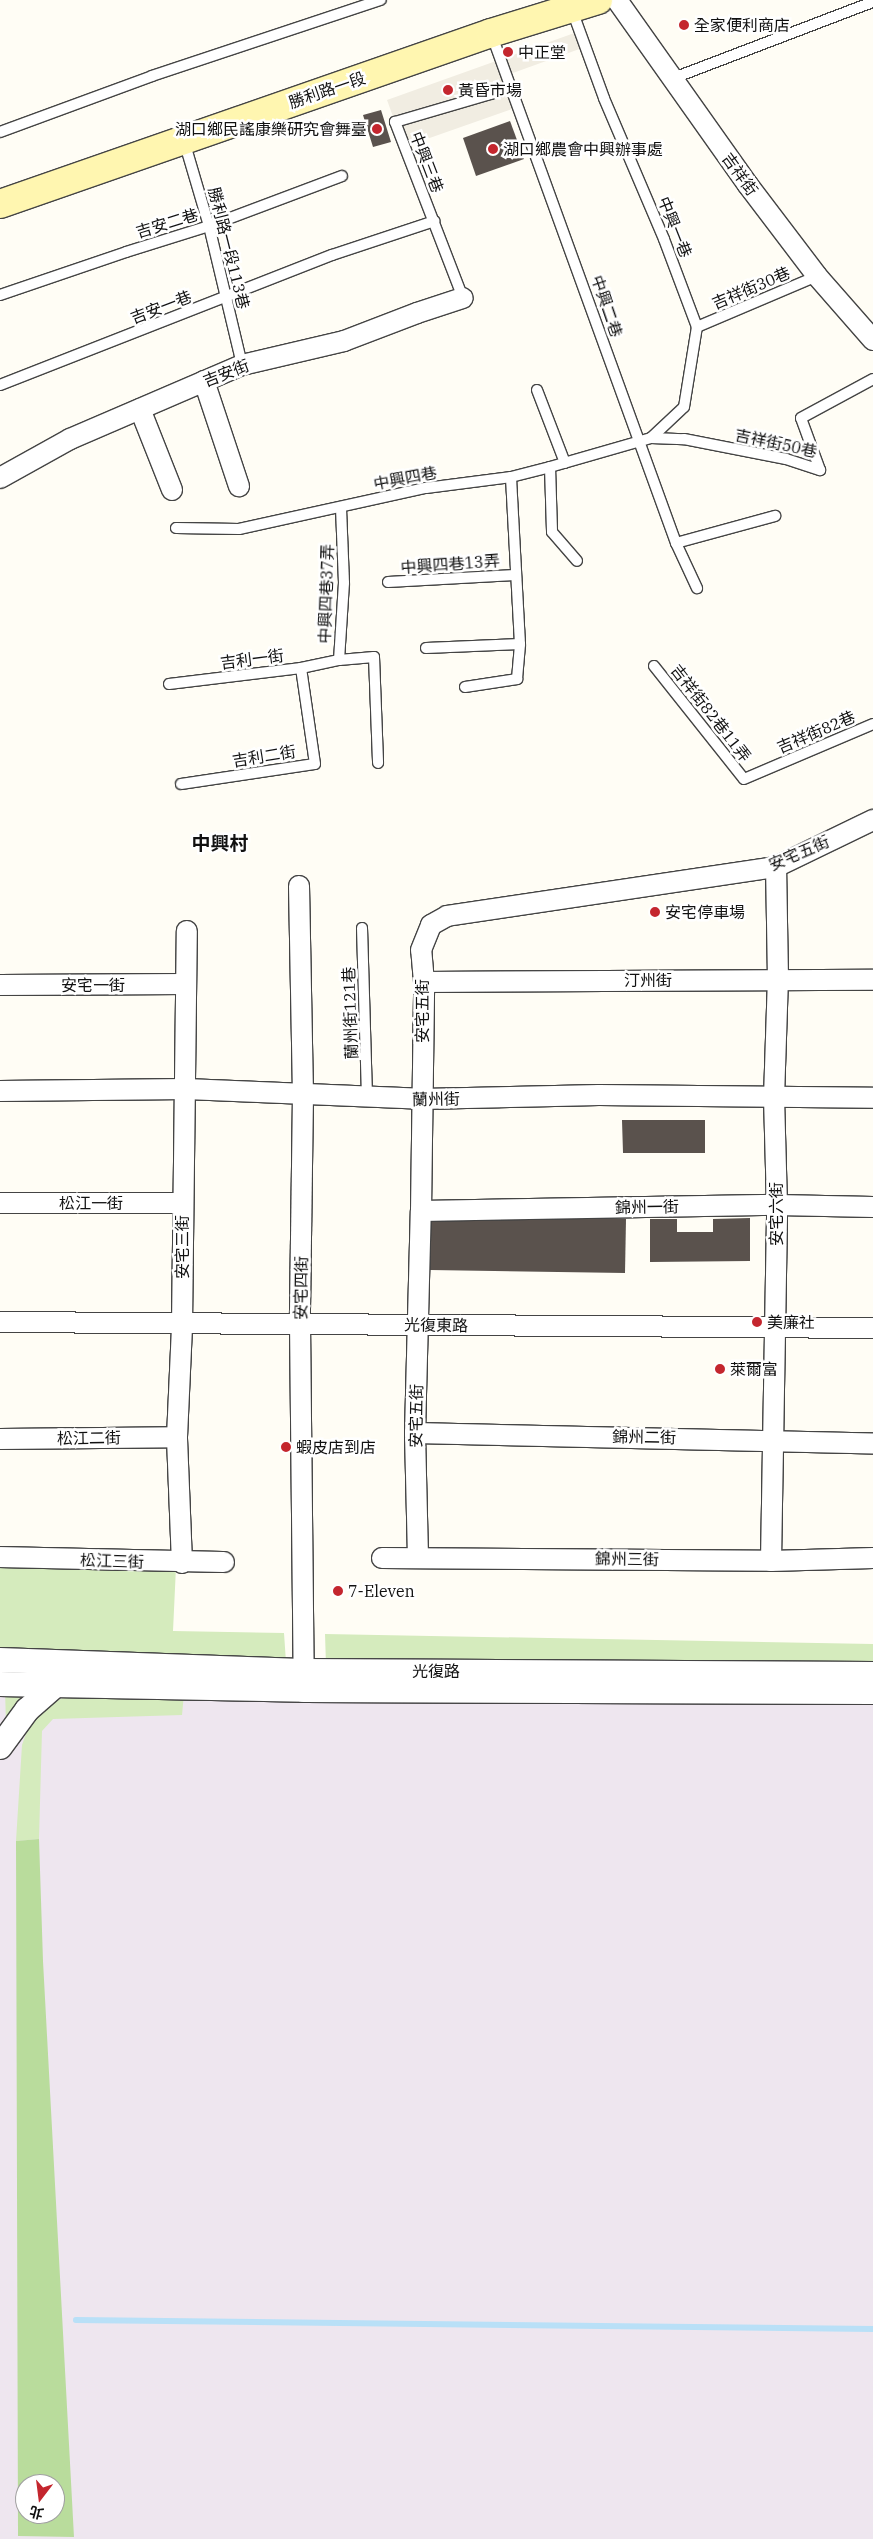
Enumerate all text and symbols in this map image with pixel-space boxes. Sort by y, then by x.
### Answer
place label: 全家便利商店 [694,15,790,35]
marker: 全家便利商店 [678,19,690,31]
place label: 中正堂 [518,42,566,62]
marker: 中正堂 [502,46,514,58]
street label: 勝利路一段 [286,68,368,112]
place label: 黃昏市場 [458,80,522,100]
marker: 黃昏市場 [442,84,454,96]
place label: 湖口鄉民謠康樂研究會舞臺 [175,119,367,139]
marker: 湖口鄉民謠康樂研究會舞臺 [371,123,383,135]
street label: 中興三巷 [407,129,447,195]
place label: 湖口鄉農會中興辦事處 [503,139,663,159]
marker: 湖口鄉農會中興辦事處 [487,143,499,155]
street label: 吉祥街 [718,149,762,199]
street label: 勝利路一段113巷 [205,185,253,311]
street label: 中興一巷 [654,194,696,260]
street label: 吉安二巷 [134,204,200,242]
street label: 吉祥街30巷 [709,263,793,313]
street label: 中興二巷 [588,273,626,339]
street label: 吉安一巷 [128,287,194,327]
street label: 吉安街 [200,355,252,391]
street label: 吉祥街50巷 [733,425,819,461]
street label: 中興四巷 [372,462,438,494]
street label: 中興四巷37弄 [315,544,337,644]
street label: 中興四巷13弄 [400,551,500,577]
street label: 吉利一街 [219,646,285,672]
street label: 吉祥街82巷11弄 [667,660,755,766]
street label: 吉祥街82巷 [774,707,858,757]
street label: 吉利二街 [231,742,297,770]
street label: 安宅五街 [766,832,832,874]
district label: 中興村 [192,833,248,855]
place label: 安宅停車場 [665,902,745,922]
marker: 安宅停車場 [649,906,661,918]
street label: 蘭州街121巷 [339,966,361,1060]
street label: 汀州街 [624,970,672,990]
street label: 安宅一街 [61,975,125,995]
street label: 安宅五街 [412,979,432,1043]
street label: 蘭州街 [412,1089,460,1109]
street label: 安宅六街 [766,1182,786,1246]
street label: 松江一街 [59,1193,123,1213]
street label: 錦州一街 [615,1197,679,1217]
street label: 安宅三街 [172,1215,192,1279]
street label: 安宅四街 [291,1256,311,1320]
place label: 美廉社 [767,1312,815,1332]
street label: 光復東路 [404,1315,468,1335]
marker: 美廉社 [751,1316,763,1328]
place label: 萊爾富 [730,1359,778,1379]
marker: 萊爾富 [714,1363,726,1375]
street label: 安宅五街 [406,1384,426,1448]
street label: 錦州二街 [612,1427,676,1447]
street label: 松江二街 [57,1428,121,1448]
place label: 蝦皮店到店 [296,1437,376,1457]
marker: 蝦皮店到店 [280,1441,292,1453]
street label: 錦州三街 [595,1549,659,1569]
street label: 松江三街 [80,1550,144,1572]
place label: 7-Eleven [348,1581,415,1601]
marker: 7-Eleven [332,1585,344,1597]
street label: 光復路 [412,1661,460,1681]
north arrow [15,2474,65,2524]
text: 北 [27,2502,45,2523]

